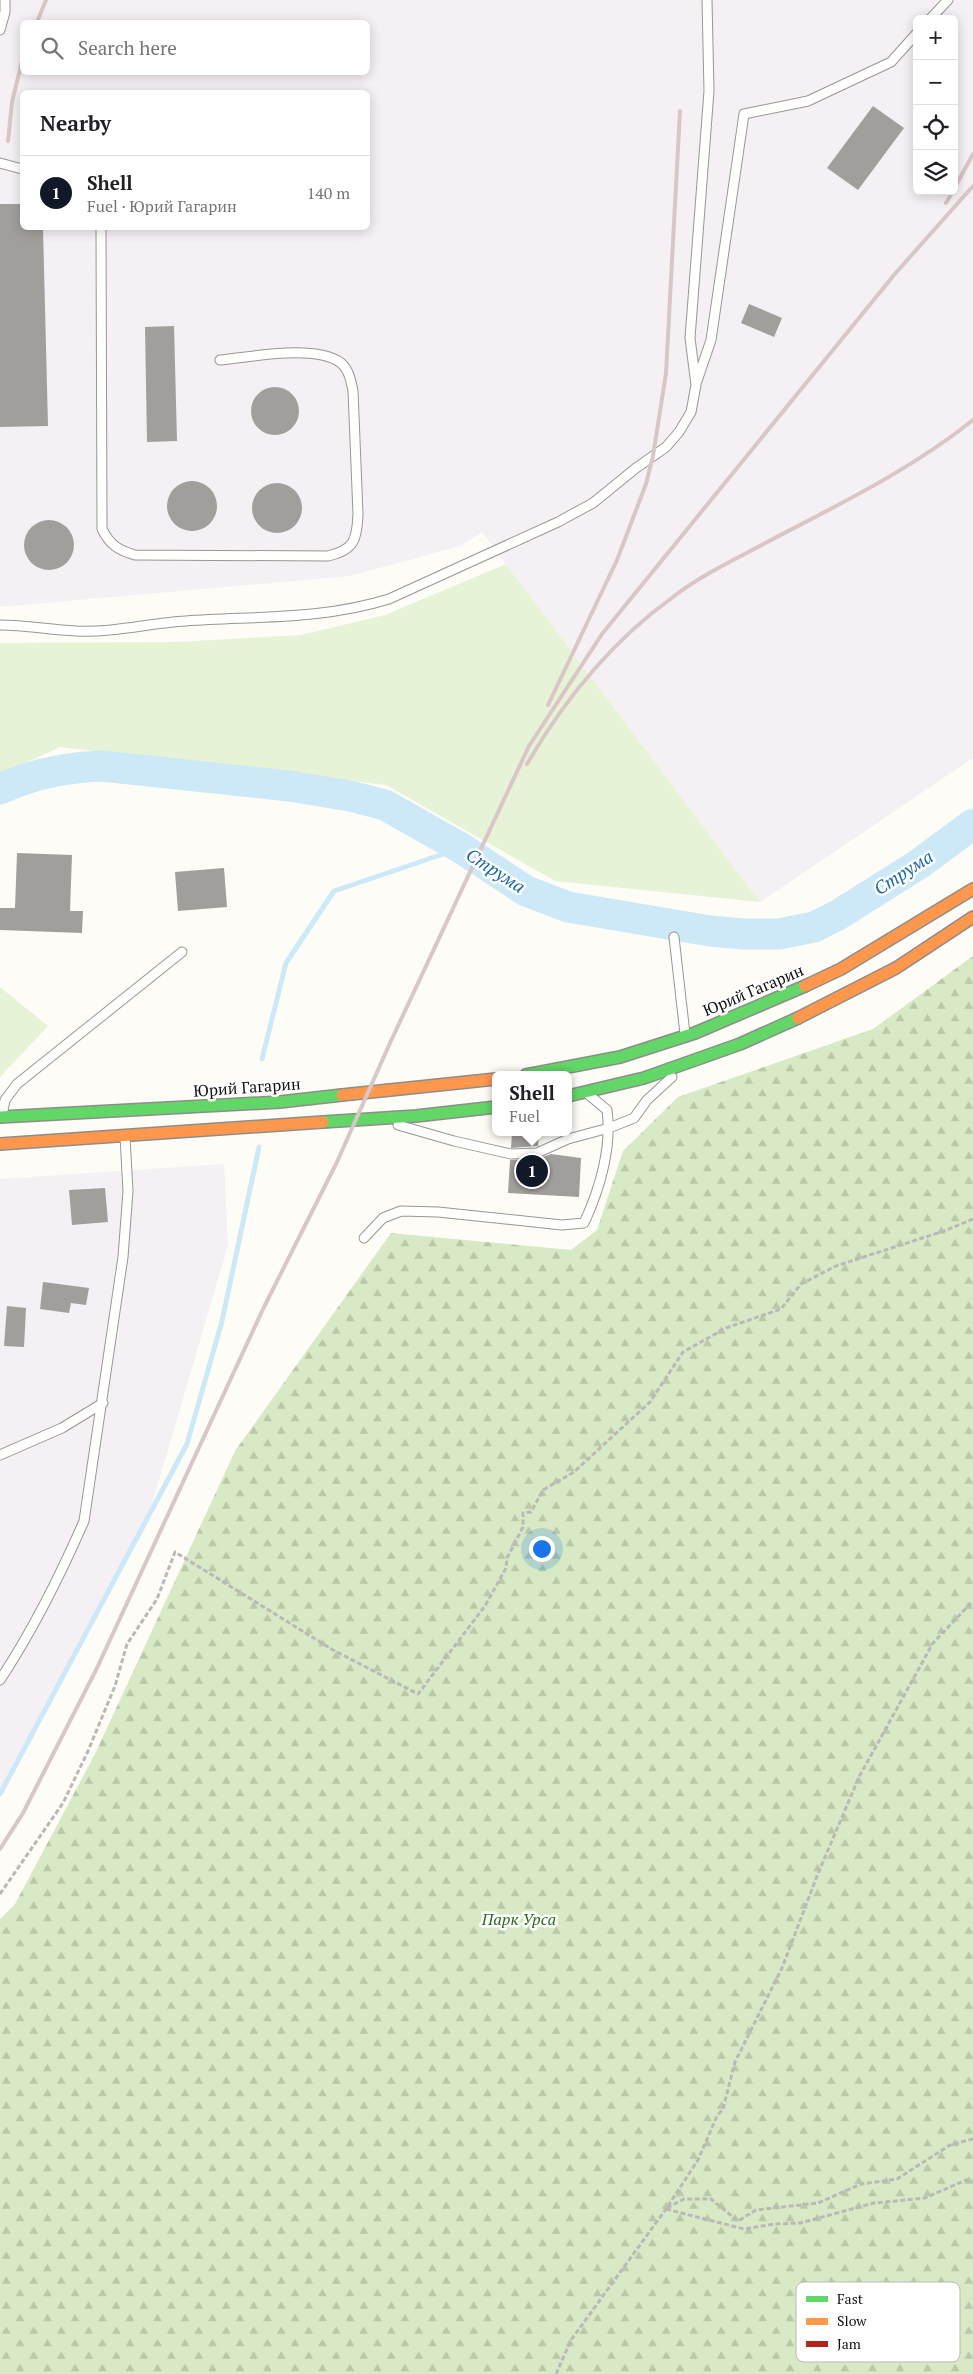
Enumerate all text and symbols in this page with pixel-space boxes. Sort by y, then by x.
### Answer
map controls [913,15,958,195]
button: + [913,15,958,60]
search box [20,20,370,75]
icon: search [38,34,66,62]
text: Search here [78,35,177,60]
button: − [913,60,958,105]
button: locate [913,105,958,150]
text: Nearby [40,109,111,137]
button: layers [913,150,958,195]
text: Shell [87,170,133,195]
text: 1 [51,182,61,204]
text: 140 m [307,182,350,204]
text: Fuel · Юрий Гагарин [87,195,237,217]
water label: Струма [462,842,530,898]
water label: Струма [869,844,937,900]
street label: Юрий Гагарин [699,959,807,1021]
popup [492,1071,572,1136]
street label: Юрий Гагарин [193,1072,302,1102]
text: Shell [509,1080,555,1105]
text: Fuel [509,1105,540,1127]
pin: 1 [516,1152,548,1190]
your location [529,1536,555,1562]
park label: Парк Урса [481,1908,556,1930]
legend [796,2282,960,2362]
text: Fast [837,2289,864,2308]
text: Slow [837,2311,867,2330]
text: Jam [837,2334,861,2353]

